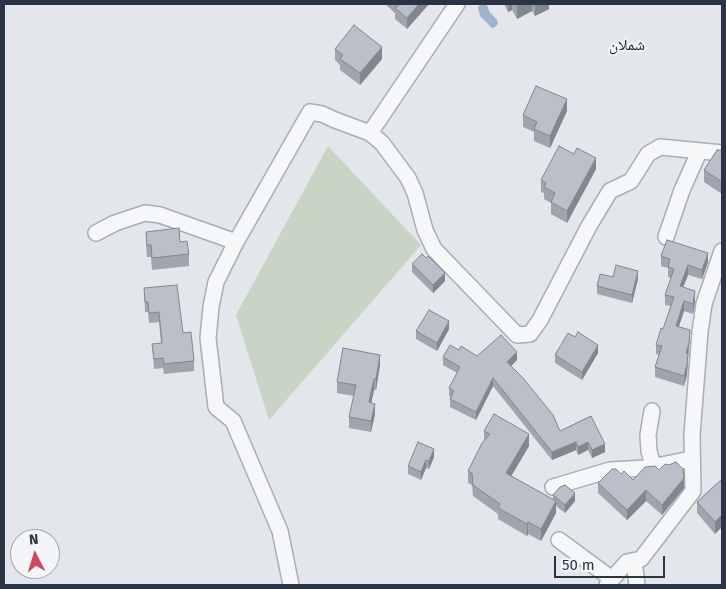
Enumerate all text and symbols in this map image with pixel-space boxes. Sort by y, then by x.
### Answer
district label: شملان [609,36,645,56]
north arrow [10,529,60,579]
text: N [28,531,39,548]
scale bar [556,546,667,578]
text: 50 m [562,556,595,574]

